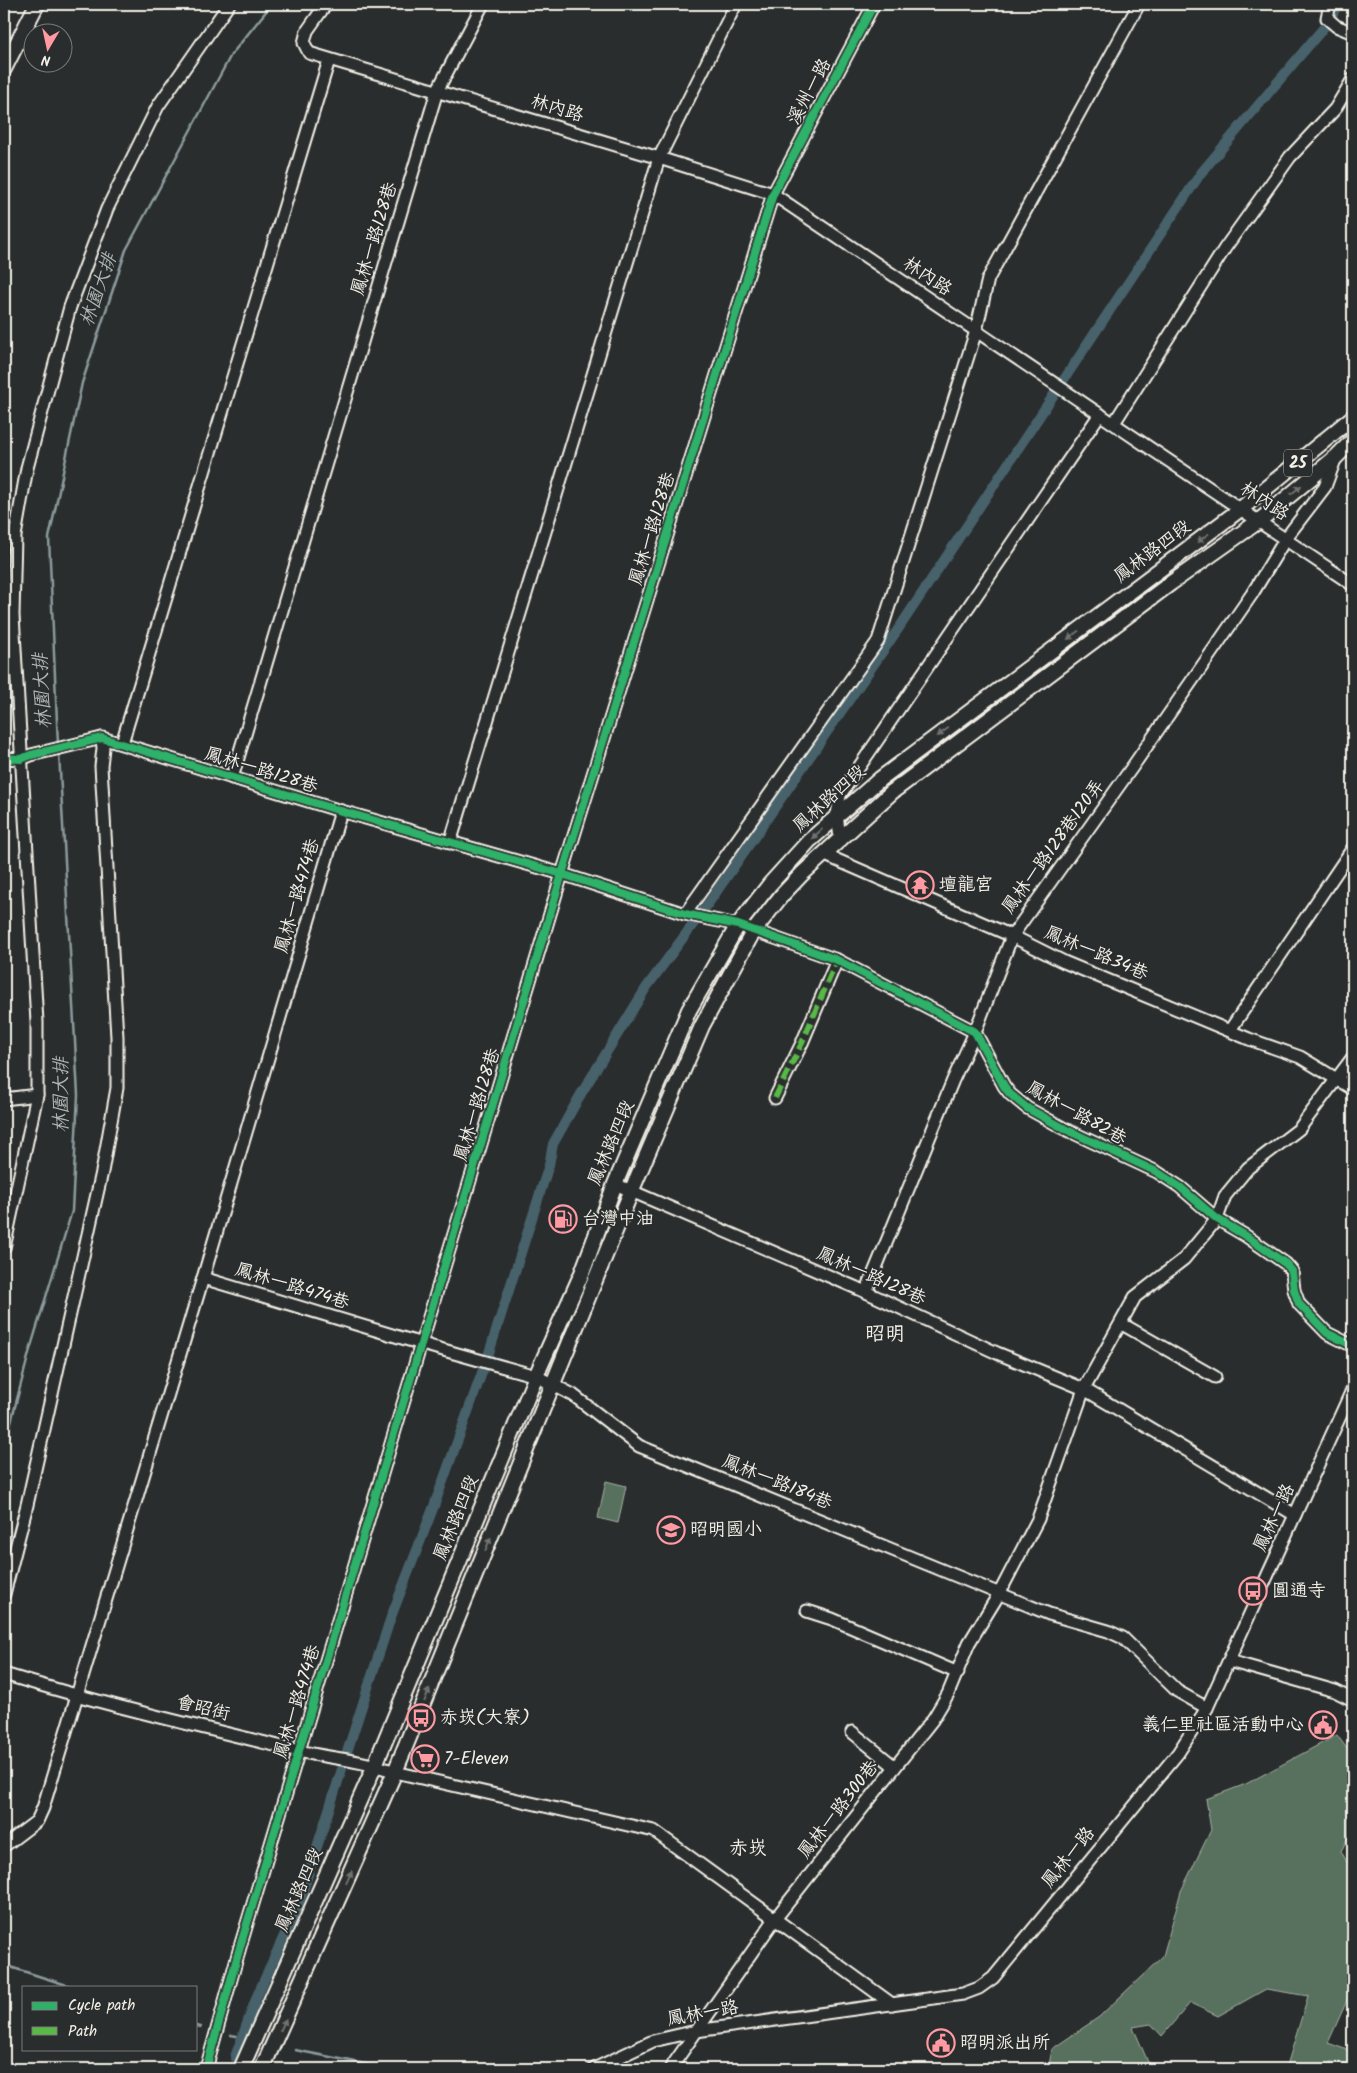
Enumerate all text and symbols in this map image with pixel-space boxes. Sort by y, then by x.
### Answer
north arrow [22,22,72,72]
text: N [40,48,52,71]
street label: 溪州一路 [780,53,840,131]
street label: 林內路 [527,87,587,131]
street label: 鳳林一路128巷 [344,179,406,299]
water label: 林園大排 [72,247,126,331]
street label: 林內路 [897,250,957,304]
road number: 25 [1284,449,1312,476]
street label: 鳳林一路128巷 [622,469,684,589]
street label: 林內路 [1234,475,1294,529]
one-way arrow [1290,484,1303,495]
street label: 鳳林路四段 [1108,513,1198,591]
one-way arrow [1197,532,1210,543]
one-way arrow [1066,630,1080,640]
water label: 林園大排 [26,650,60,730]
one-way arrow [936,727,950,737]
street label: 鳳林一路128巷 [201,740,321,802]
street label: 鳳林路四段 [787,758,873,840]
street label: 鳳林一路128巷120弄 [995,774,1113,920]
one-way arrow [811,828,823,840]
street label: 鳳林一路474巷 [268,835,328,957]
temple icon: 壇龍宮 [905,870,935,900]
place label: 壇龍宮 [939,871,993,900]
street label: 鳳林一路34巷 [1040,919,1152,989]
street label: 鳳林一路128巷 [447,1045,509,1165]
water label: 林園大排 [47,1055,77,1133]
street label: 鳳林一路82巷 [1020,1074,1132,1154]
street label: 鳳林路四段 [581,1096,643,1190]
fuel station icon: 台灣中油 [548,1204,578,1234]
place label: 台灣中油 [582,1205,654,1234]
street label: 鳳林一路128巷 [812,1240,930,1314]
street label: 鳳林一路474巷 [231,1256,353,1318]
district label: 昭明 [865,1319,905,1351]
street label: 鳳林一路184巷 [718,1448,836,1518]
street label: 鳳林路四段 [427,1471,487,1565]
street label: 鳳林一路 [1247,1479,1303,1557]
school or university icon: 昭明國小 [656,1515,686,1545]
place label: 昭明國小 [690,1516,762,1545]
one-way arrow [485,1537,492,1552]
bus stop icon: 圓通寺 [1238,1576,1268,1606]
place label: 圓通寺 [1272,1577,1326,1606]
street label: 鳳林一路474巷 [267,1641,329,1763]
street label: 會昭街 [173,1688,233,1730]
one-way arrow [423,1688,431,1702]
bus stop icon: 赤崁(大寮) [406,1703,436,1733]
place label: 赤崁(大寮) [440,1704,530,1733]
public building icon: 義仁里社區活動中心 [1308,1710,1338,1740]
place label: 義仁里社區活動中心 [1142,1711,1304,1740]
supermarket icon: 7-Eleven [410,1744,440,1774]
place label: 7-Eleven [444,1745,509,1774]
street label: 鳳林一路300巷 [791,1754,887,1866]
street label: 鳳林一路 [1035,1821,1103,1895]
district label: 赤崁 [729,1834,767,1864]
street label: 鳳林路四段 [268,1843,332,1937]
one-way arrow [346,1870,354,1884]
legend [22,1986,198,2050]
street label: 鳳林一路 [665,1993,741,2035]
text: Cycle path [68,1994,135,2018]
one-way arrow [279,2018,287,2032]
text: Path [68,2020,97,2044]
public building icon: 昭明派出所 [926,2028,956,2058]
place label: 昭明派出所 [960,2029,1050,2058]

